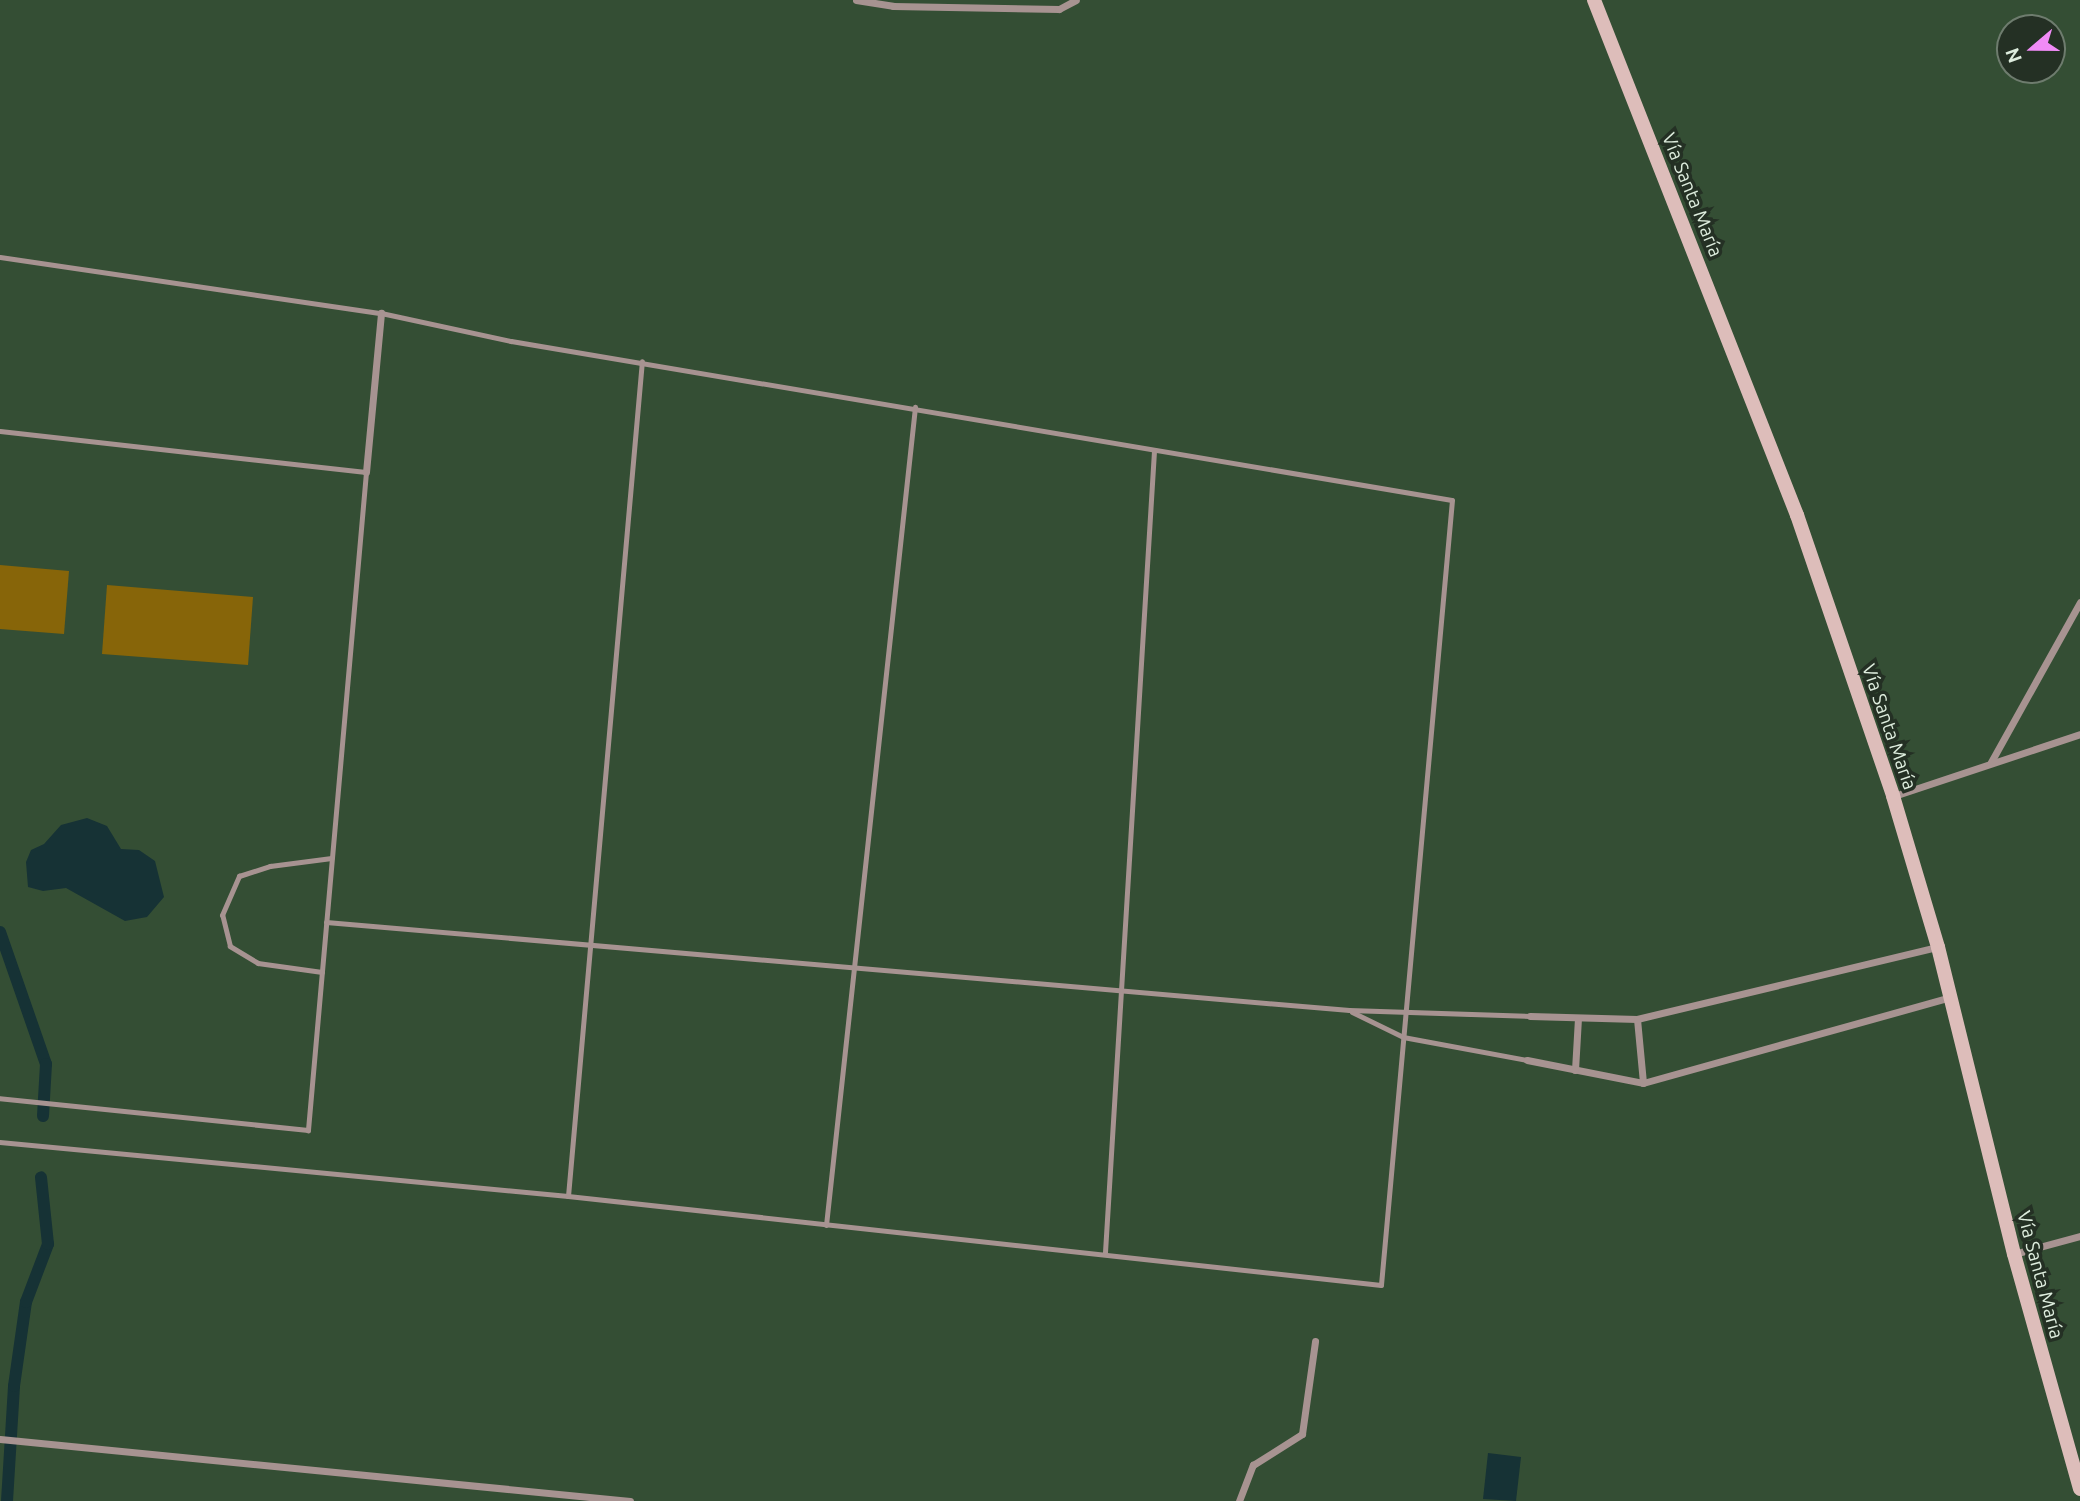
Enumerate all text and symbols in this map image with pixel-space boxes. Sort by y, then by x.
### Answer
north arrow [1996,14,2066,84]
text: N [2000,45,2026,66]
street label: Vía Santa María [1657,130,1727,260]
street label: Vía Santa María [1857,661,1921,793]
street label: Vía Santa María [2012,1209,2068,1341]

